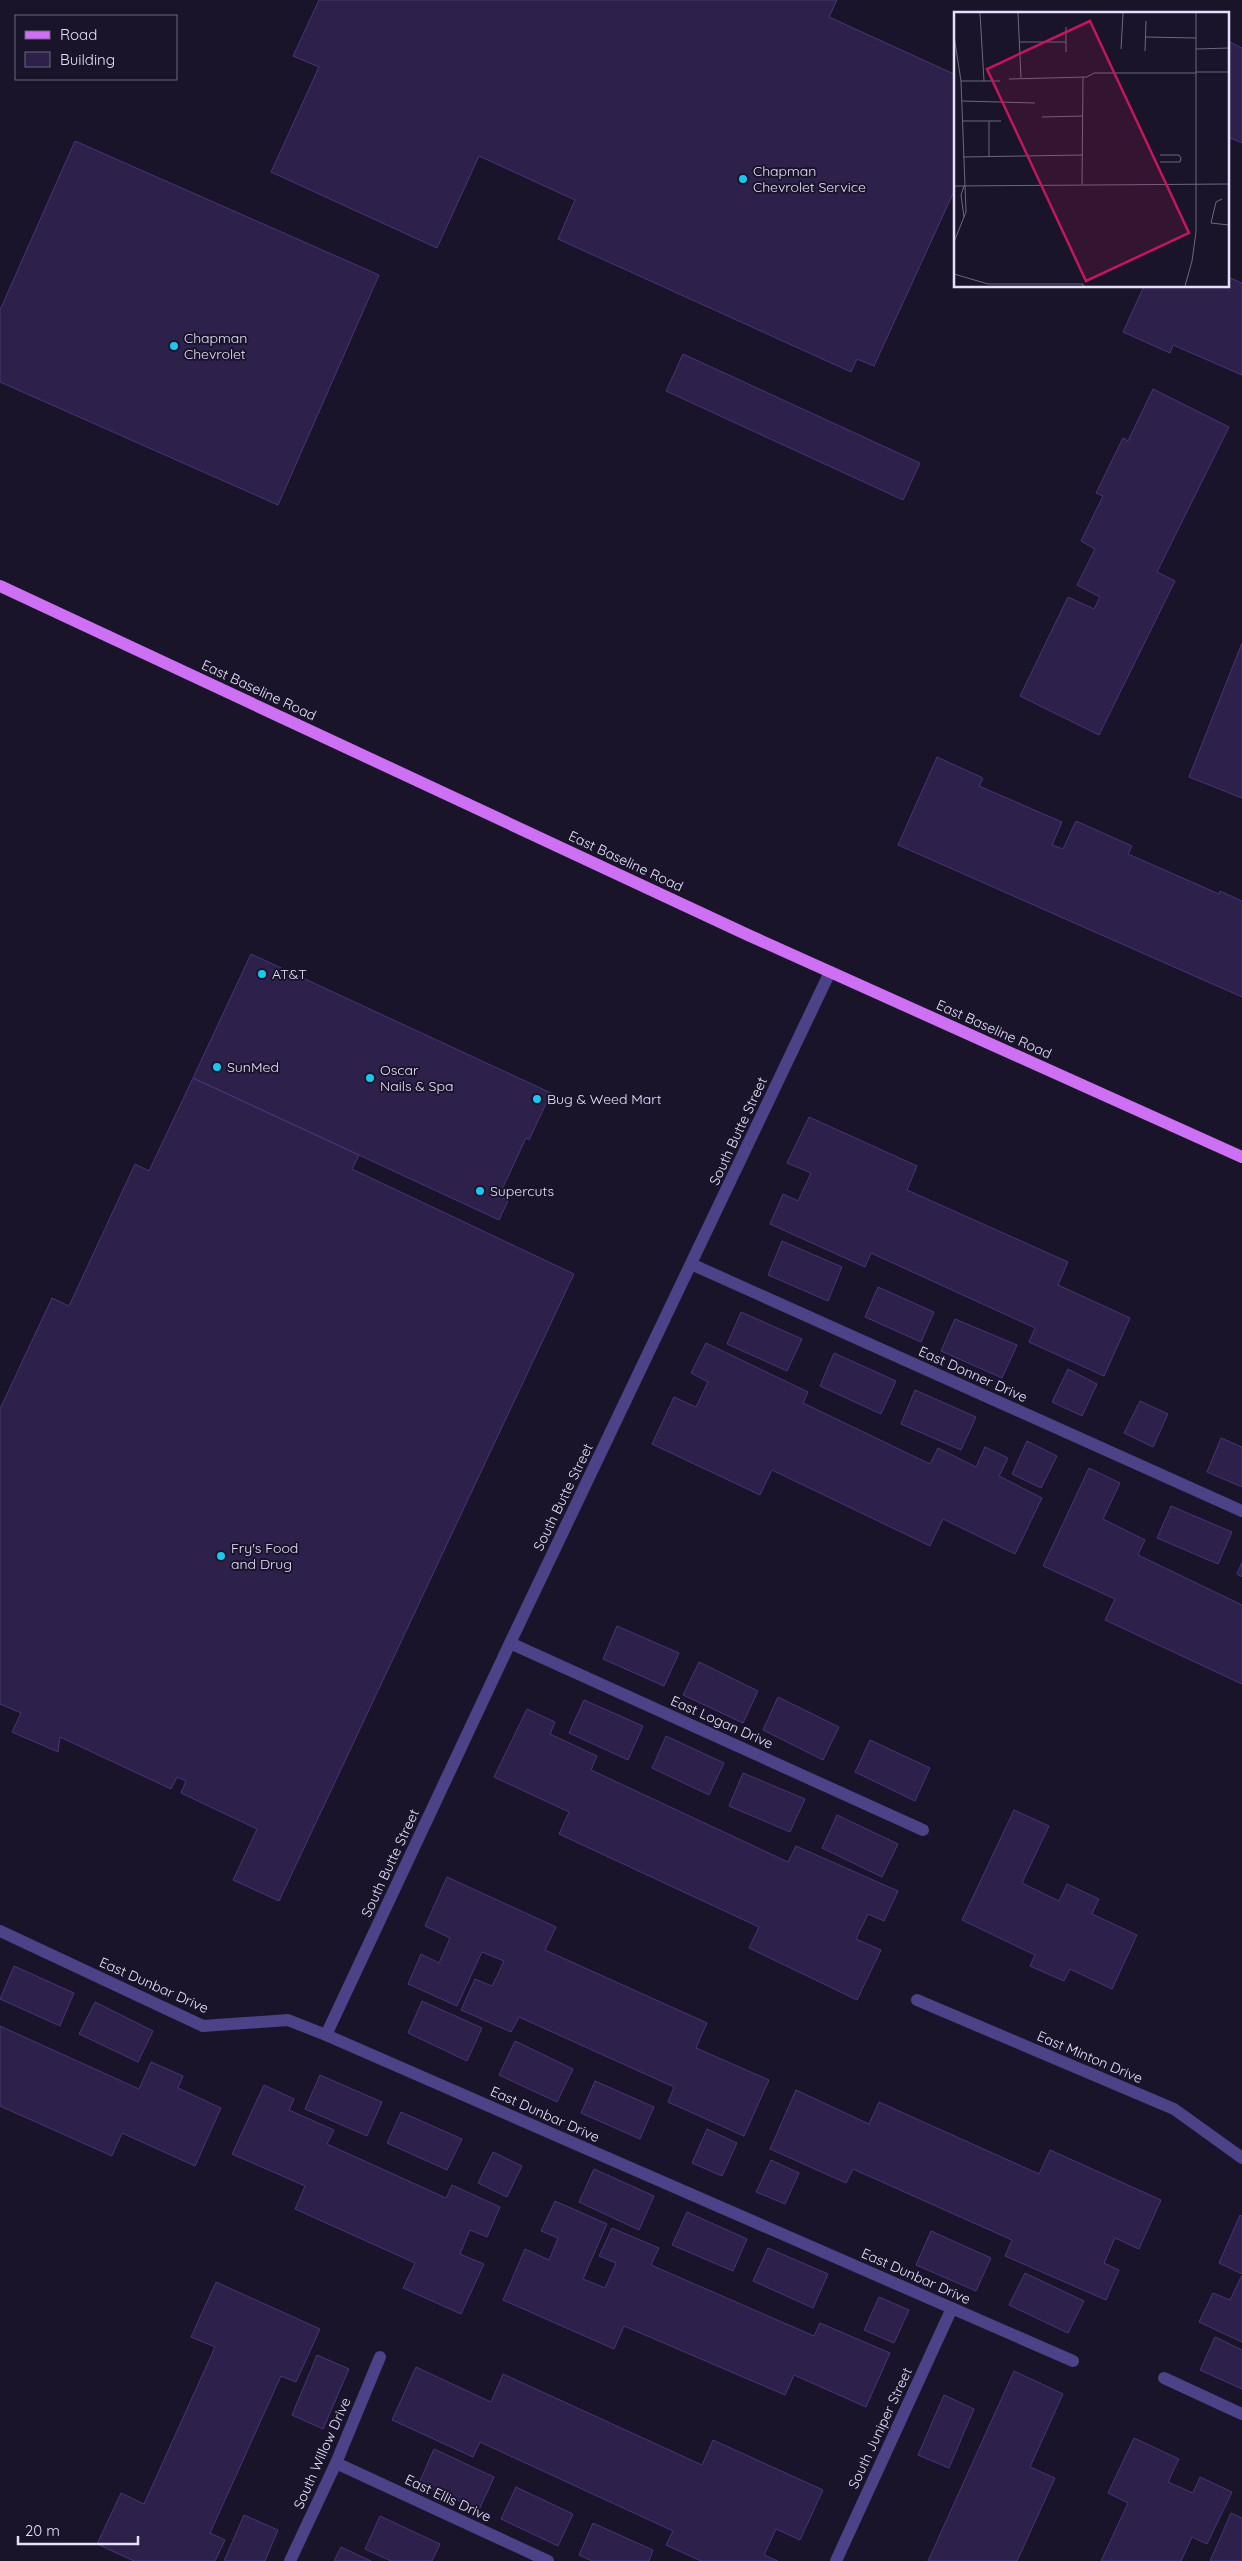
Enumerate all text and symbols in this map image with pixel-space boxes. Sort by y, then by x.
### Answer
inset map [954,12,1230,288]
legend [15,15,178,80]
text: Road [60,25,97,44]
text: Building [60,50,115,69]
place label: Chapman Chevrolet Service [753,162,866,196]
marker: Chapman Chevrolet Service [737,173,749,185]
place label: Chapman Chevrolet [184,329,247,363]
marker: Chapman Chevrolet [168,340,180,352]
street label: East Baseline Road [199,656,319,724]
street label: East Baseline Road [566,827,686,895]
place label: AT&T [272,965,307,983]
marker: AT&T [256,968,268,980]
street label: East Baseline Road [934,995,1054,1063]
place label: SunMed [227,1058,279,1076]
marker: SunMed [211,1061,223,1073]
place label: Oscar Nails & Spa [380,1061,453,1095]
marker: Oscar Nails & Spa [364,1072,376,1084]
street label: South Butte Street [705,1074,771,1188]
place label: Bug & Weed Mart [547,1090,662,1108]
marker: Bug & Weed Mart [531,1093,543,1105]
place label: Supercuts [490,1182,554,1200]
marker: Supercuts [474,1185,486,1197]
street label: East Donner Drive [916,1342,1030,1406]
street label: South Butte Street [529,1440,597,1554]
place label: Fry's Food and Drug [231,1539,298,1573]
marker: Fry's Food and Drug [215,1550,227,1562]
street label: East Logan Drive [668,1691,776,1753]
street label: South Butte Street [357,1806,423,1920]
street label: East Dunbar Drive [97,1953,211,2017]
street label: East Minton Drive [1034,2027,1146,2087]
street label: East Dunbar Drive [488,2082,602,2146]
street label: East Dunbar Drive [859,2244,973,2308]
street label: South Juniper Street [844,2364,916,2492]
street label: South Willow Drive [289,2394,355,2512]
street label: East Ellis Drive [402,2470,494,2526]
scale bar [18,2514,138,2546]
text: 20 m [25,2521,60,2540]

